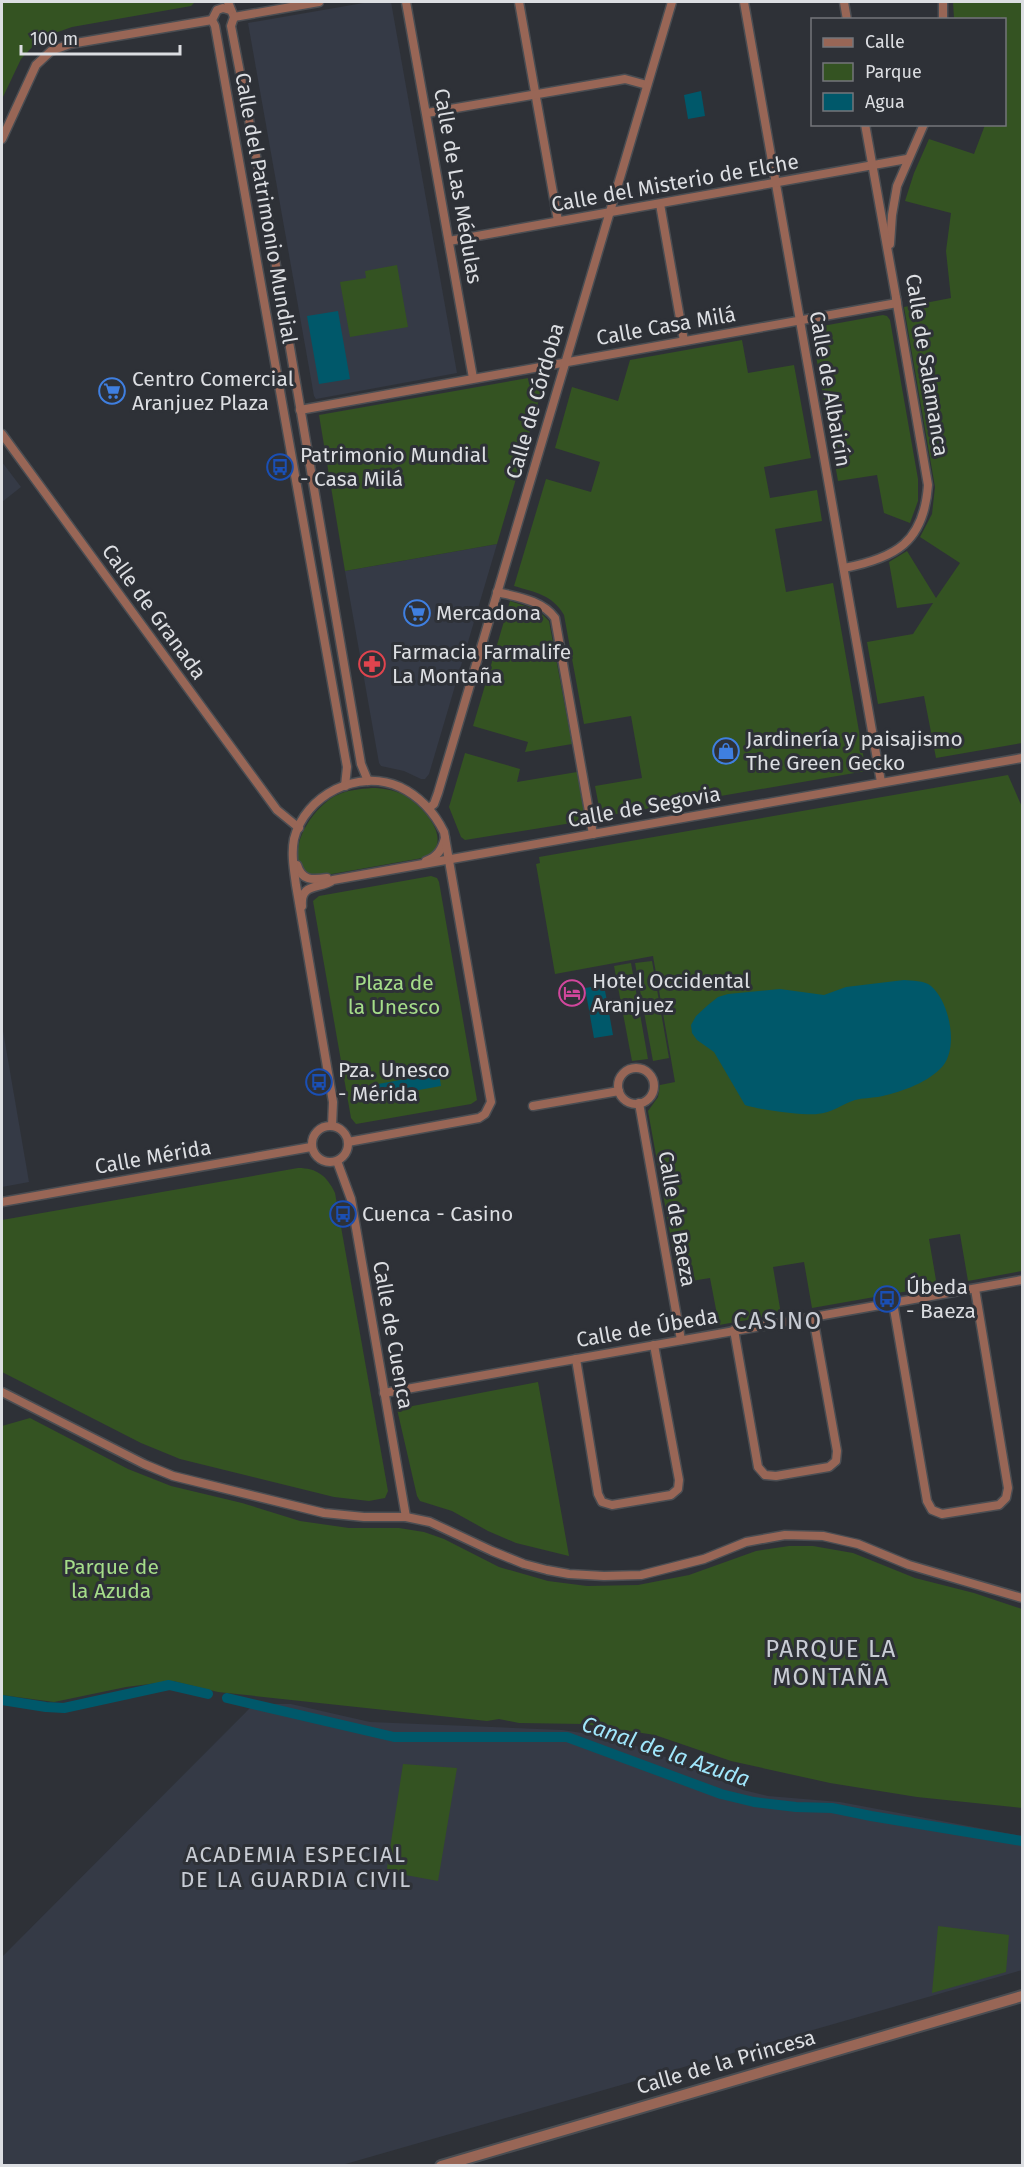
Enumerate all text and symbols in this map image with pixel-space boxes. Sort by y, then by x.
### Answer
scale bar [21,18,180,56]
legend [811,18,1006,126]
text: 100 m [30,28,78,50]
text: Calle [865,31,905,53]
text: Parque [865,61,922,83]
street label: Calle del Patrimonio Mundial [229,70,303,346]
street label: Calle de Las Médulas [428,86,488,286]
text: Agua [865,91,905,113]
street label: Calle del Misterio de Elche [549,148,801,218]
street label: Calle de Salamanca [900,272,954,458]
street label: Calle Casa Milá [594,301,738,351]
street label: Calle de Albaicín [804,309,856,469]
street label: Calle de Córdoba [500,320,570,482]
place label: Centro Comercial Aranjuez Plaza [132,366,294,416]
supermarket icon: Centro Comercial Aranjuez Plaza [97,376,127,406]
place label: Patrimonio Mundial - Casa Milá [300,442,487,492]
bus stop icon: Patrimonio Mundial - Casa Milá [265,452,295,482]
street label: Calle de Granada [96,539,212,685]
supermarket icon: Mercadona [402,598,432,628]
place label: Mercadona [436,600,541,626]
place label: Farmacia Farmalife La Montaña [392,639,571,689]
pharmacy icon: Farmacia Farmalife La Montaña [357,649,387,679]
place label: Jardinería y paisajismo The Green Gecko [746,726,963,776]
shop icon: Jardinería y paisajismo The Green Gecko [711,736,741,766]
street label: Calle de Segovia [565,781,723,833]
place label: Hotel Occidental Aranjuez [592,968,750,1018]
park label: Plaza de la Unesco [348,970,440,1020]
hotel icon: Hotel Occidental Aranjuez [557,978,587,1008]
place label: Pza. Unesco - Mérida [338,1057,450,1107]
bus stop icon: Pza. Unesco - Mérida [304,1067,334,1097]
street label: Calle Mérida [93,1134,213,1180]
street label: Calle de Baeza [652,1149,702,1289]
bus stop icon: Cuenca - Casino [328,1199,358,1229]
place label: Cuenca - Casino [362,1201,513,1227]
street label: Calle de Cuenca [367,1259,419,1411]
place label: Úbeda - Baeza [906,1274,976,1324]
bus stop icon: Úbeda - Baeza [872,1284,902,1314]
street label: Calle de Úbeda [574,1303,720,1353]
district label: CASINO [733,1307,823,1335]
park label: Parque de la Azuda [63,1554,159,1604]
district label: PARQUE LA MONTAÑA [765,1635,897,1691]
water label: Canal de la Azuda [578,1710,753,1793]
district label: ACADEMIA ESPECIAL DE LA GUARDIA CIVIL [180,1841,412,1893]
street label: Calle de la Princesa [634,2024,818,2100]

